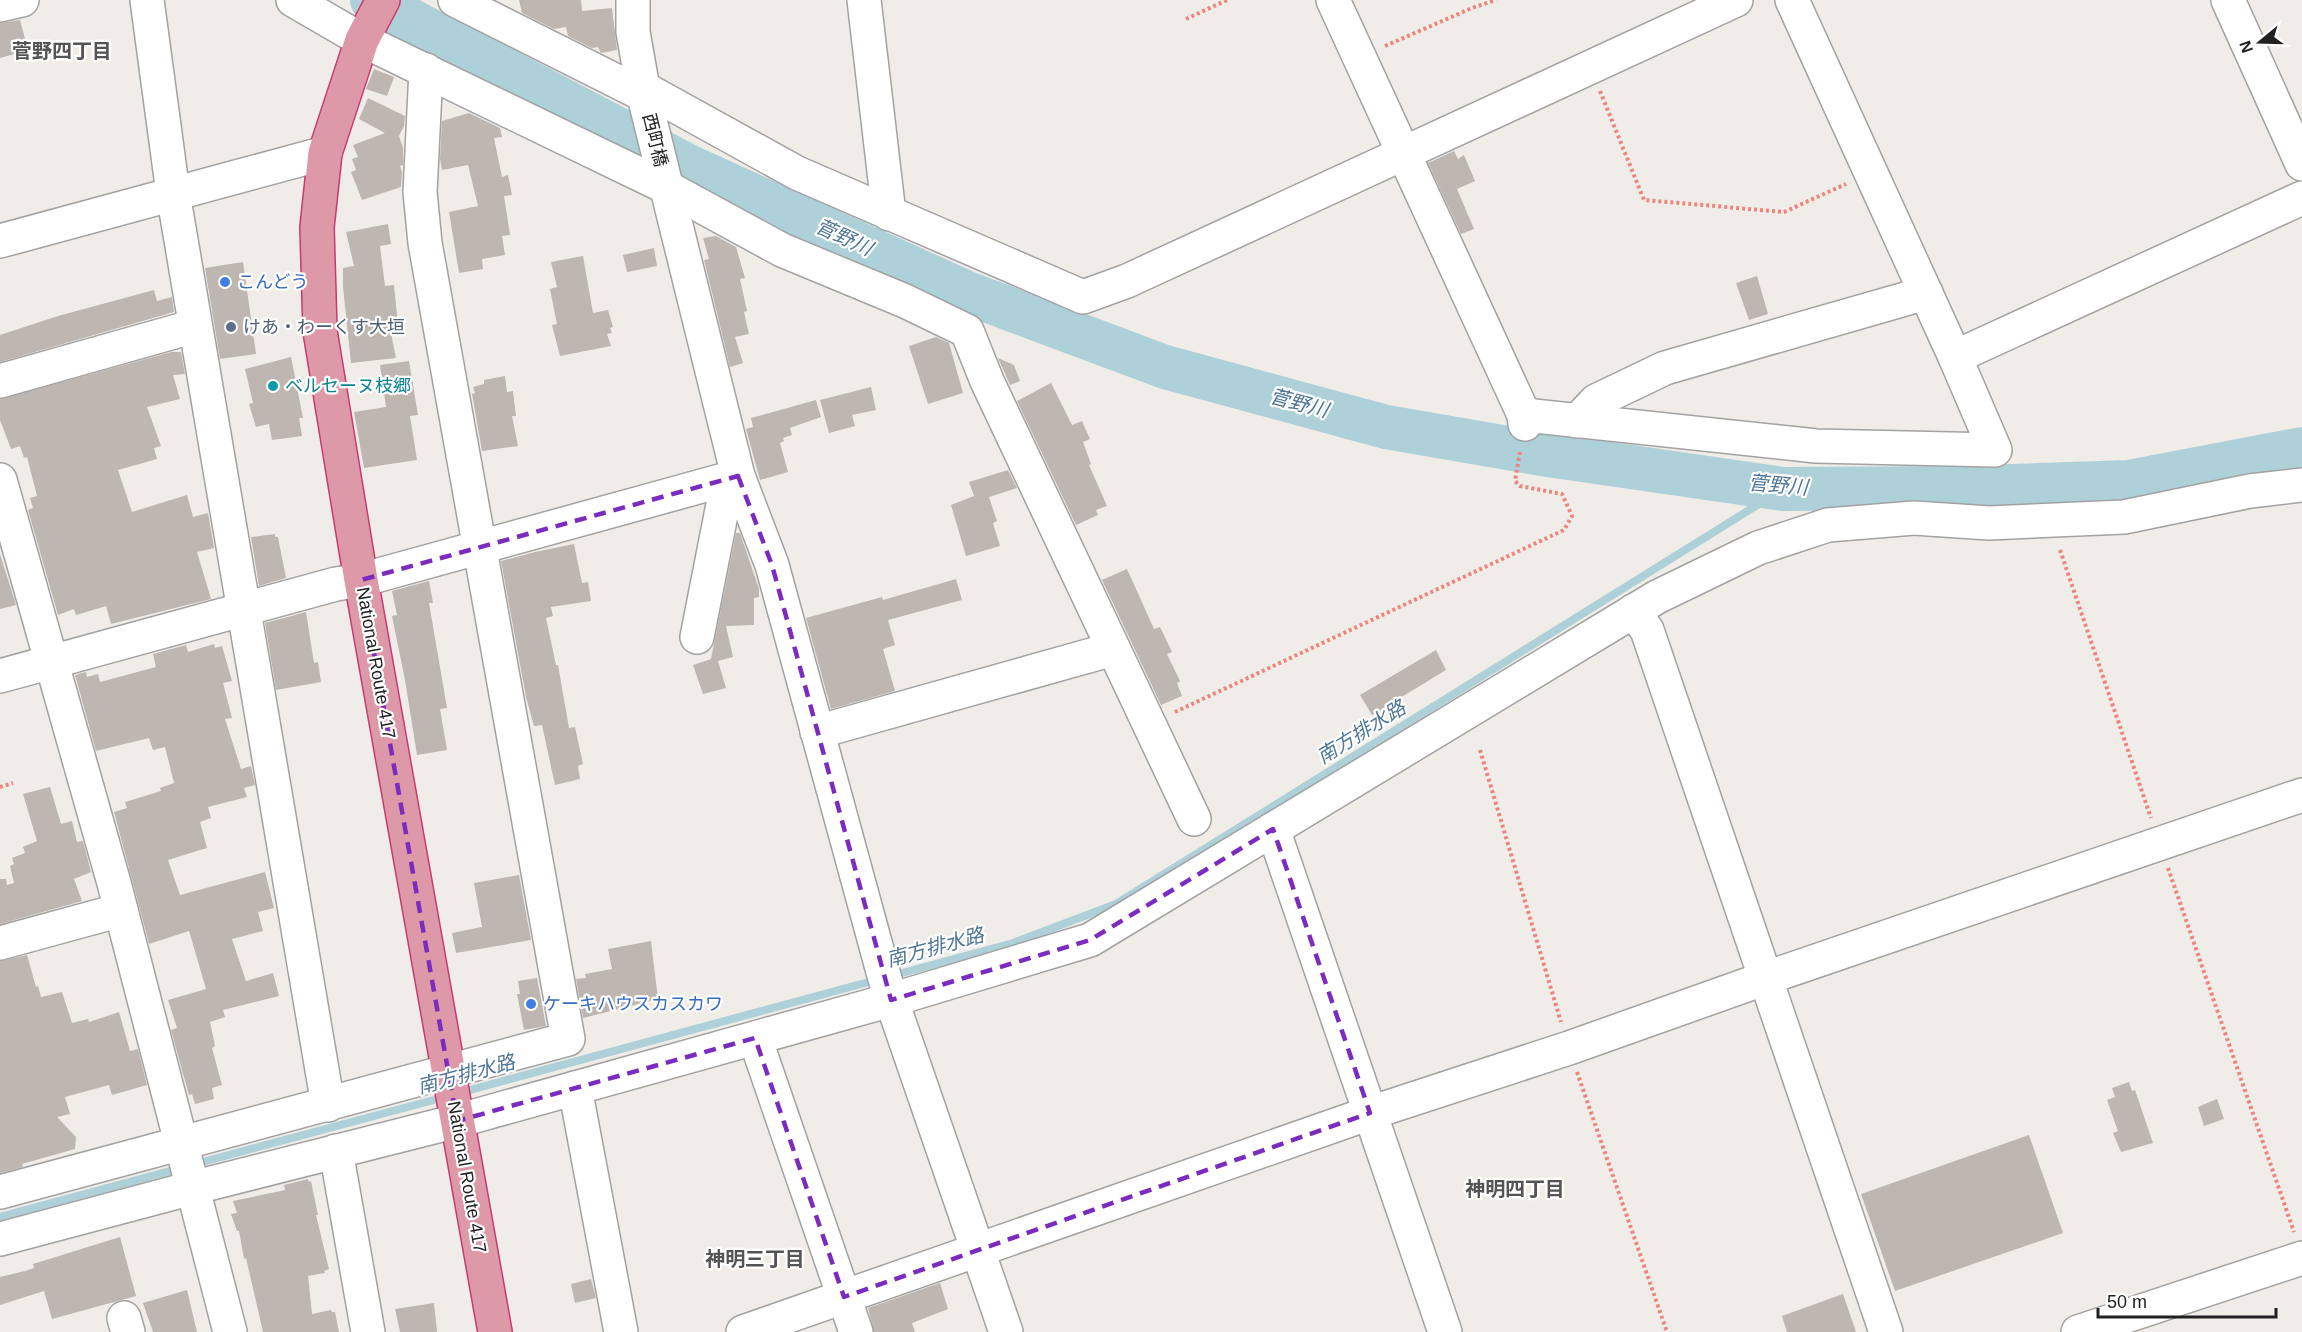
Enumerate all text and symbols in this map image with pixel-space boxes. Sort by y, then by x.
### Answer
north arrow [2230,12,2290,72]
text: N [2236,38,2256,55]
district label: 菅野四丁目 [12,40,112,62]
street label: 西町橋 [639,111,671,169]
water label: 菅野川 [812,214,878,260]
place label: こんどう [237,272,308,292]
marker: こんどう [218,275,232,289]
place label: けあ・わーくす大垣 [243,317,405,337]
marker: けあ・わーくす大垣 [224,320,238,334]
place label: ベルセーヌ枝郷 [285,376,411,396]
marker: ベルセーヌ枝郷 [266,379,280,393]
water label: 菅野川 [1267,385,1333,422]
water label: 菅野川 [1747,471,1811,499]
street label: National Route 417 [353,585,399,741]
water label: 南方排水路 [1313,695,1411,768]
water label: 南方排水路 [884,923,988,971]
place label: ケーキハウスカスカワ [543,994,723,1014]
marker: ケーキハウスカスカワ [524,997,538,1011]
water label: 南方排水路 [415,1050,519,1098]
street label: National Route 417 [444,1099,490,1255]
district label: 神明四丁目 [1465,1178,1565,1200]
district label: 神明三丁目 [705,1248,805,1270]
scale bar [2098,1281,2276,1319]
text: 50 m [2107,1292,2147,1312]

